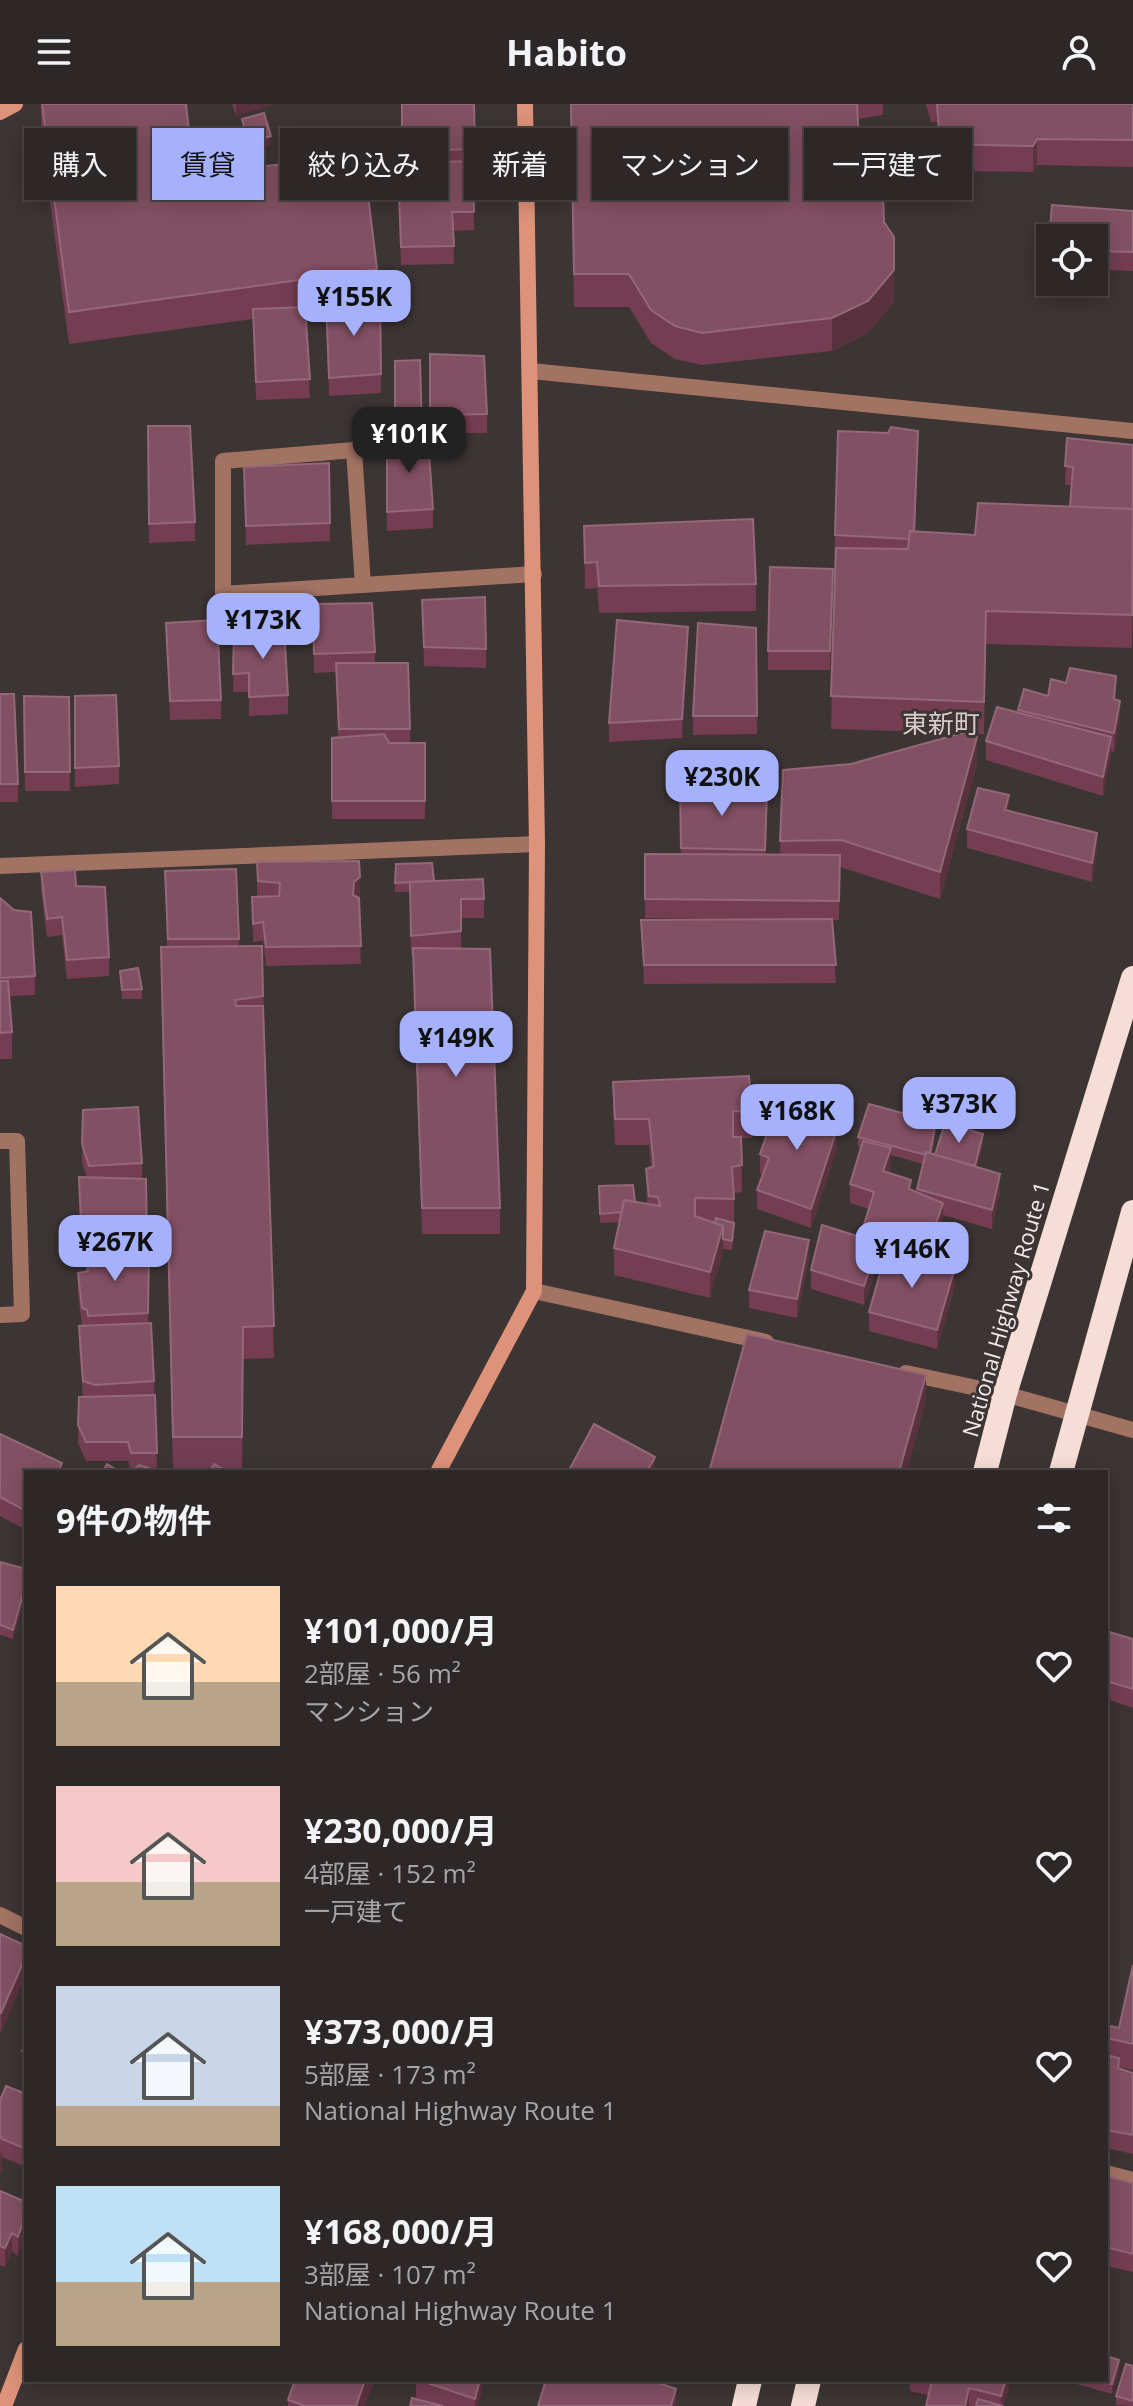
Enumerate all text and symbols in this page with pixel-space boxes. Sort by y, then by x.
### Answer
text: Habito [506,28,627,77]
icon: menu [32,30,76,74]
icon: person [1057,30,1101,74]
chip: 購入 [24,128,136,200]
chip: 賃貸 [152,128,264,200]
chip: 絞り込み [280,128,448,200]
chip: 新着 [464,128,576,200]
chip: マンション [592,128,788,200]
chip: 一戸建て [804,128,972,200]
map controls [1036,224,1108,296]
button: locate [1036,224,1108,296]
pin: ¥155K [298,270,410,338]
text: ¥155K [316,278,392,314]
pin: ¥101K [353,407,465,475]
text: ¥101K [371,415,447,451]
pin: ¥173K [207,593,319,661]
text: ¥173K [225,601,301,637]
district label: 東新町 [902,705,980,741]
pin: ¥230K [666,750,778,818]
text: ¥230K [684,758,760,794]
pin: ¥149K [400,1011,512,1079]
text: ¥149K [418,1019,494,1055]
pin: ¥373K [903,1077,1015,1145]
pin: ¥168K [741,1084,853,1152]
text: ¥373K [921,1085,997,1121]
text: ¥168K [759,1092,835,1128]
street label: National Highway Route 1 [954,1178,1056,1440]
pin: ¥267K [59,1215,171,1283]
pin: ¥146K [856,1222,968,1290]
text: ¥267K [77,1223,153,1259]
text: ¥146K [874,1230,950,1266]
icon: filters [1032,1496,1076,1540]
text: 9件の物件 [56,1497,211,1543]
text: ¥101,000/月 [304,1607,498,1653]
icon: home [120,1618,216,1714]
icon: heart [1032,1644,1076,1688]
text: 2部屋 · 56 m² [304,1655,461,1691]
text: マンション [304,1693,434,1729]
text: ¥230,000/月 [304,1807,498,1853]
icon: home [120,1818,216,1914]
icon: heart [1032,1844,1076,1888]
text: 4部屋 · 152 m² [304,1855,476,1891]
text: 一戸建て [304,1893,408,1929]
text: ¥373,000/月 [304,2008,498,2054]
icon: home [120,2018,216,2114]
icon: heart [1032,2044,1076,2088]
text: 5部屋 · 173 m² [304,2056,476,2092]
text: National Highway Route 1 [304,2092,617,2128]
text: ¥168,000/月 [304,2208,498,2254]
icon: home [120,2218,216,2314]
icon: heart [1032,2244,1076,2288]
text: 3部屋 · 107 m² [304,2256,476,2292]
text: National Highway Route 1 [304,2292,617,2328]

